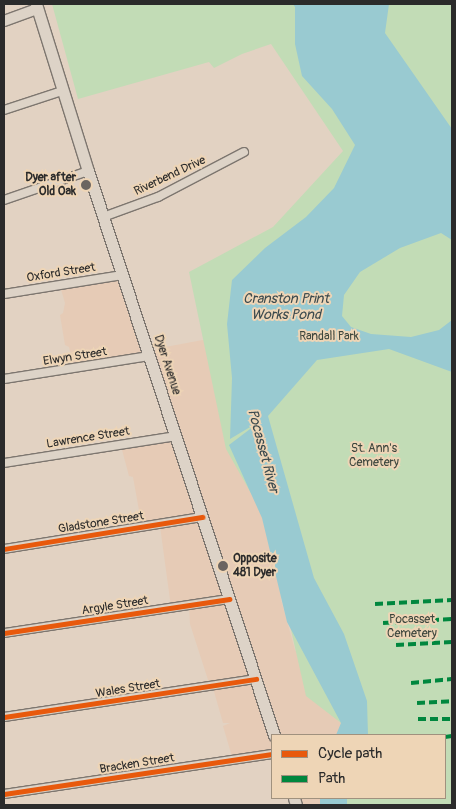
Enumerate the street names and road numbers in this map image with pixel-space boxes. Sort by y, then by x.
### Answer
street label: Riverbend Drive [132,153,208,199]
street label: Oxford Street [26,260,96,286]
street label: Dyer Avenue [151,333,183,397]
street label: Elwyn Street [42,345,108,369]
street label: Lawrence Street [45,424,131,452]
street label: Gladstone Street [57,509,145,537]
street label: Argyle Street [81,594,149,618]
street label: Wales Street [95,677,161,701]
street label: Bracken Street [99,751,175,777]

